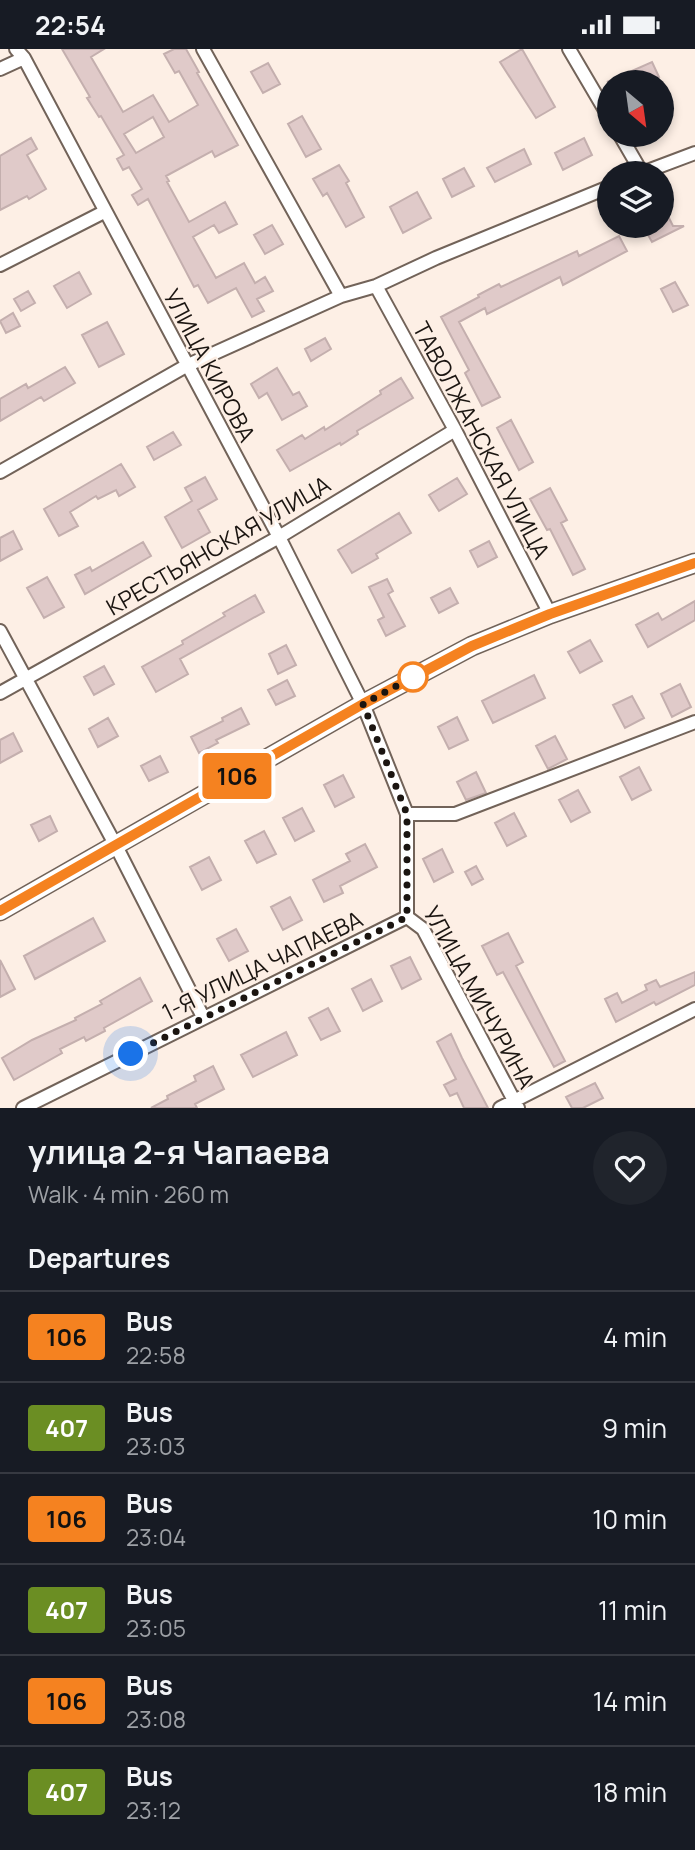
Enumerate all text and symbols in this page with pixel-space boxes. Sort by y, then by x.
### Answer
text: 22:54 [35,7,106,43]
north arrow [597,70,674,147]
map controls [597,70,674,238]
button: layers [597,161,674,238]
street label: УЛИЦА КИРОВА [156,283,264,447]
street label: ТАВОЛЖАНСКАЯ УЛИЦА [406,316,558,565]
street label: КРЕСТЬЯНСКАЯ УЛИЦА [100,467,336,622]
unlabelled marker [398,662,428,692]
line badge: 106 [197,753,277,799]
text: 106 [216,759,258,792]
street label: УЛИЦА МИЧУРИНА [416,900,544,1095]
street label: 1-Я УЛИЦА ЧАПАЕВА [156,902,368,1028]
your location [113,1036,148,1071]
text: улица 2-я Чапаева [28,1129,330,1174]
button: heart [593,1131,667,1205]
text: Walk · 4 min · 260 m [28,1178,229,1210]
text: Departures [28,1240,170,1276]
text: Bus [126,1303,173,1339]
text: 4 min [603,1319,667,1355]
text: 106 [46,1320,87,1353]
text: 22:58 [126,1339,186,1371]
text: Bus [126,1394,173,1430]
text: 9 min [602,1410,667,1446]
text: 407 [45,1411,88,1444]
text: 23:03 [126,1430,185,1462]
text: Bus [126,1485,173,1521]
text: 10 min [592,1501,667,1537]
text: 106 [46,1502,87,1535]
text: 23:04 [126,1521,186,1553]
text: Bus [126,1576,173,1612]
text: 11 min [598,1592,667,1628]
text: 407 [45,1593,88,1626]
text: 23:05 [126,1612,186,1644]
text: Bus [126,1667,173,1703]
text: 14 min [593,1683,667,1719]
text: 106 [46,1684,87,1717]
text: 23:08 [126,1703,186,1735]
text: Bus [126,1758,173,1794]
text: 18 min [593,1774,667,1810]
text: 407 [45,1775,88,1808]
text: 23:12 [126,1794,181,1826]

